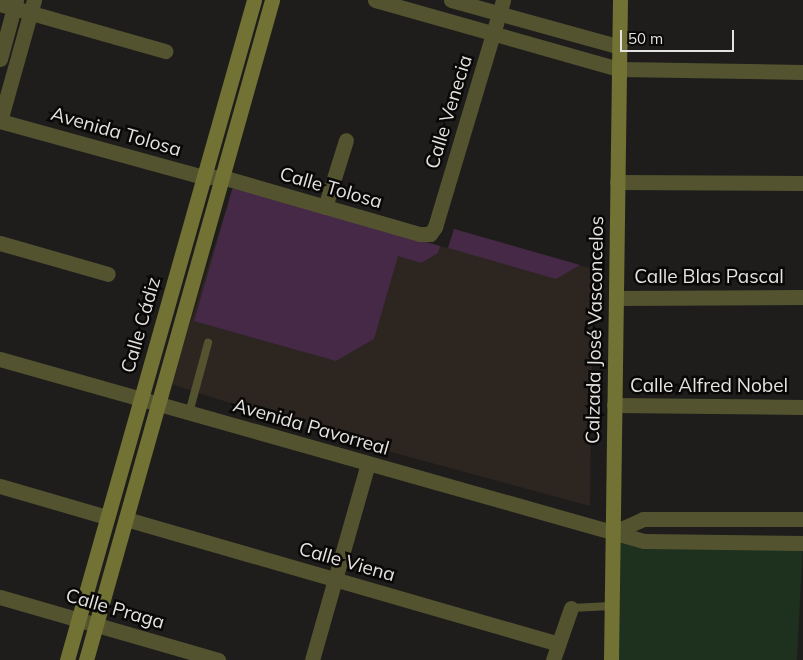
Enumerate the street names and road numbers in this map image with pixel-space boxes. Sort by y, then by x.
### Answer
street label: Calle Venecia [421,52,477,172]
street label: Avenida Tolosa [48,103,184,161]
street label: Calle Tolosa [277,163,385,213]
street label: Calzada José Vasconcelos [582,216,608,444]
street label: Calle Blas Pascal [634,266,784,288]
street label: Calle Cádiz [116,274,166,376]
street label: Calle Alfred Nobel [630,375,788,397]
street label: Avenida Pavorreal [230,394,392,460]
street label: Calle Viena [296,537,398,587]
street label: Calle Praga [63,584,167,634]

